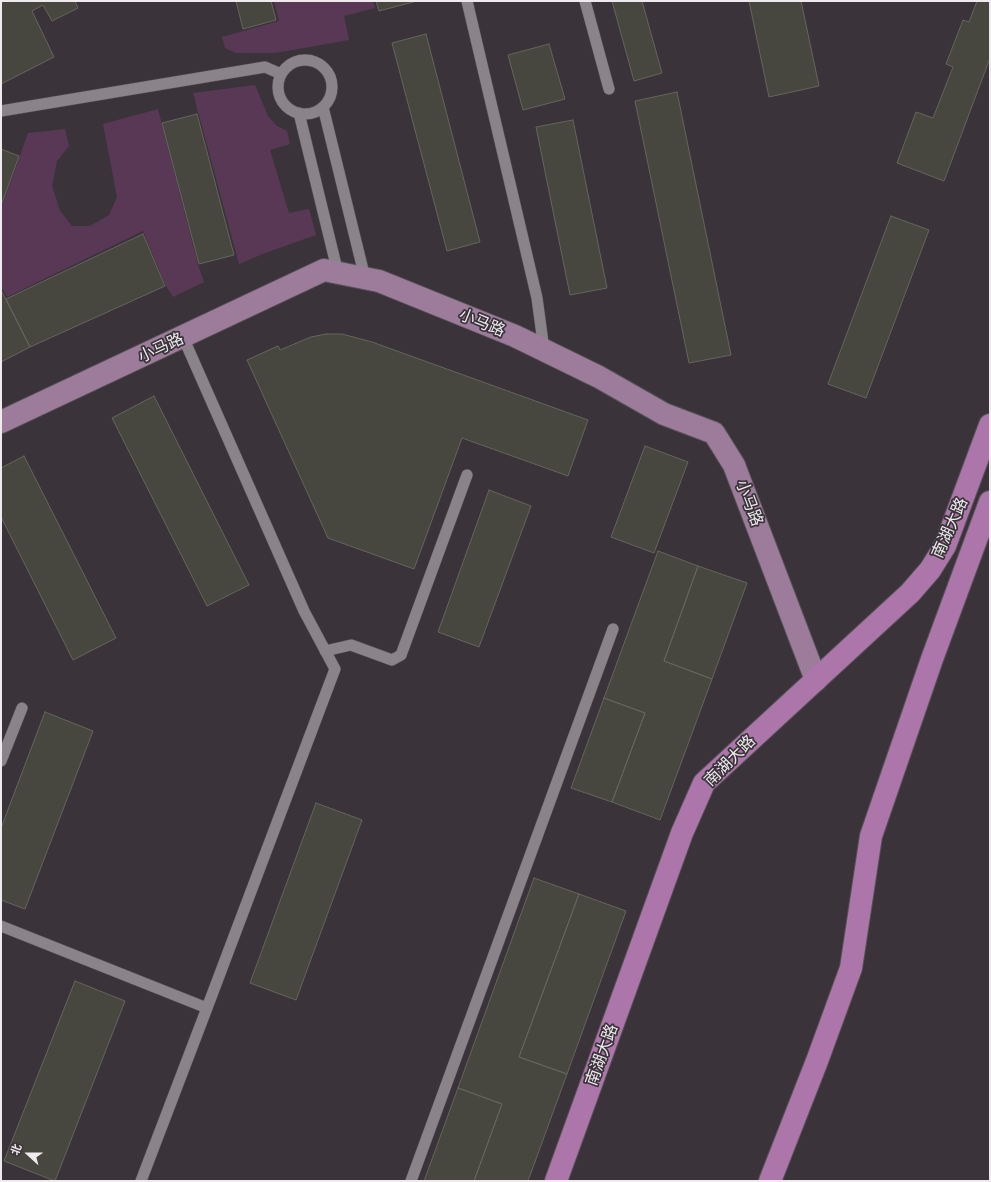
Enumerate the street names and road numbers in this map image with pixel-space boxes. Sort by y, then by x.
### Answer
street label: 小马路 [456,305,508,341]
street label: 小马路 [135,329,187,367]
street label: 小马路 [731,477,767,529]
street label: 南湖大路 [928,495,972,561]
street label: 南湖大路 [701,732,759,790]
street label: 南湖大路 [582,1022,622,1088]

